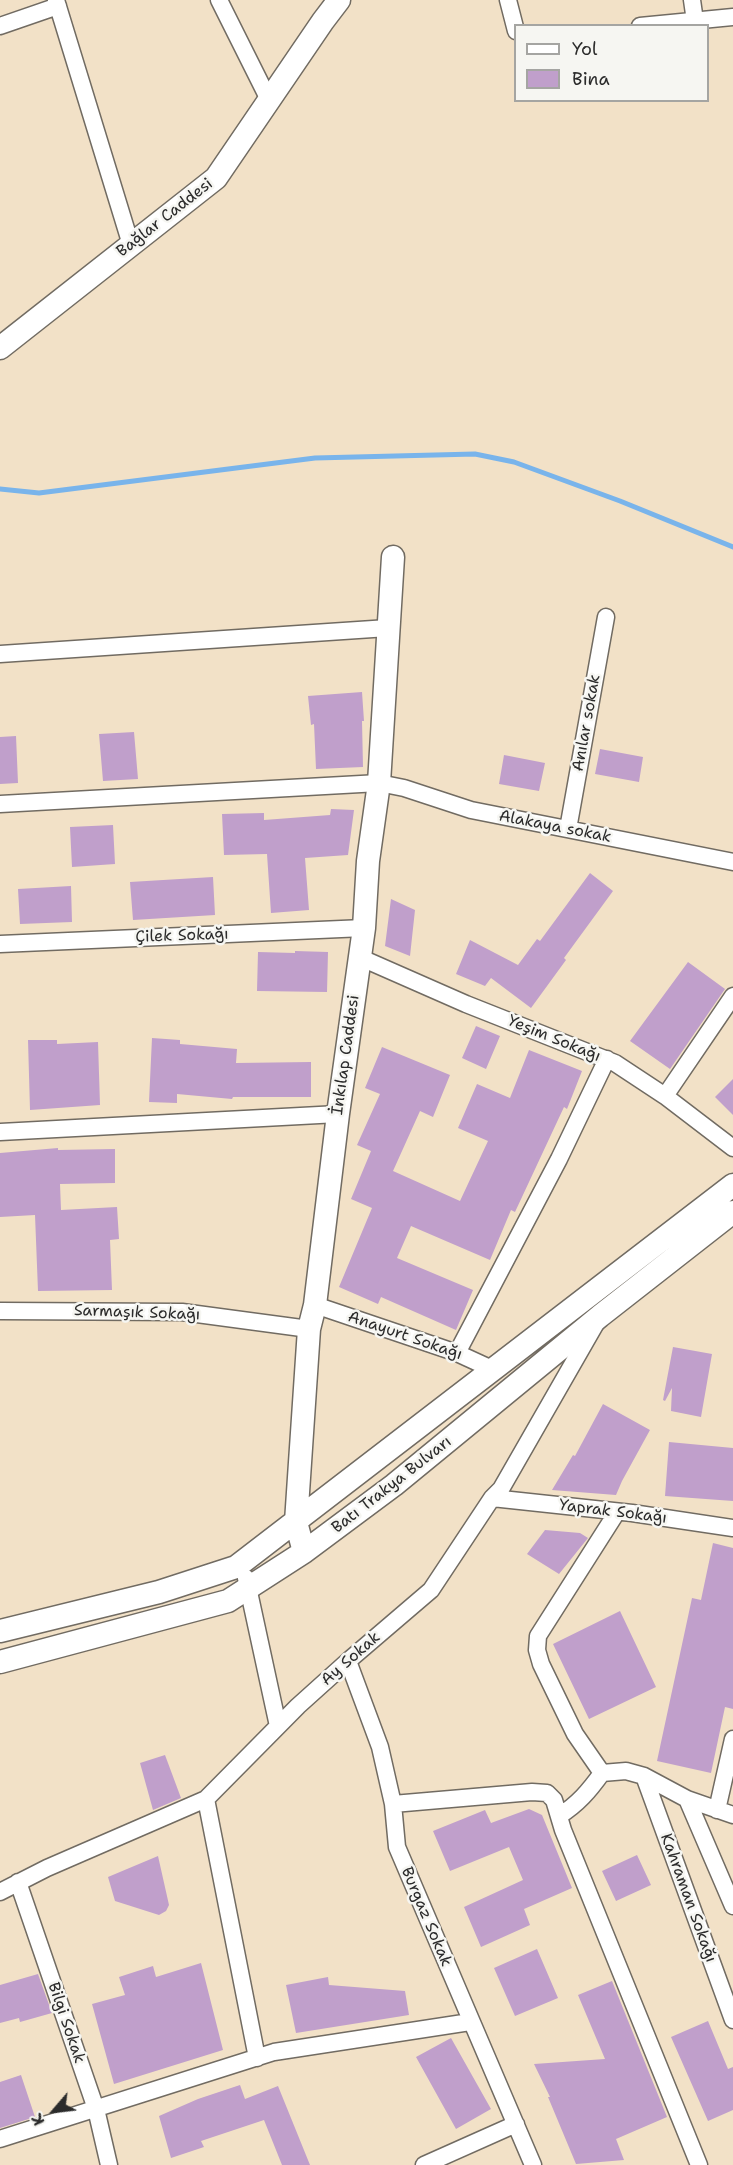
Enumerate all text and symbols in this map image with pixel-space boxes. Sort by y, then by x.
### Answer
legend [514,24,709,102]
text: Yol [572,37,597,61]
text: Bina [572,67,610,91]
street label: Bağlar Caddesi [113,175,217,261]
street label: Anılar sokak [569,673,605,773]
street label: Alakaya sokak [497,807,613,847]
street label: Çilek Sokağı [135,925,229,947]
street label: İnkılap Caddesi [328,994,364,1116]
street label: Yeşim Sokağı [505,1012,603,1066]
street label: Sarmaşık Sokağı [73,1301,201,1325]
street label: Anayurt Sokağı [345,1307,465,1365]
street label: Batı Trakya Bulvarı [328,1432,456,1538]
street label: Yaprak Sokağı [558,1496,668,1528]
street label: Ay Sokak [317,1628,385,1690]
street label: Kahraman Sokağı [656,1831,720,1965]
street label: Burgaz Sokak [396,1864,456,1970]
street label: Bilgi Sokak [43,1980,89,2066]
north arrow [24,2081,84,2141]
text: K [26,2110,50,2129]

